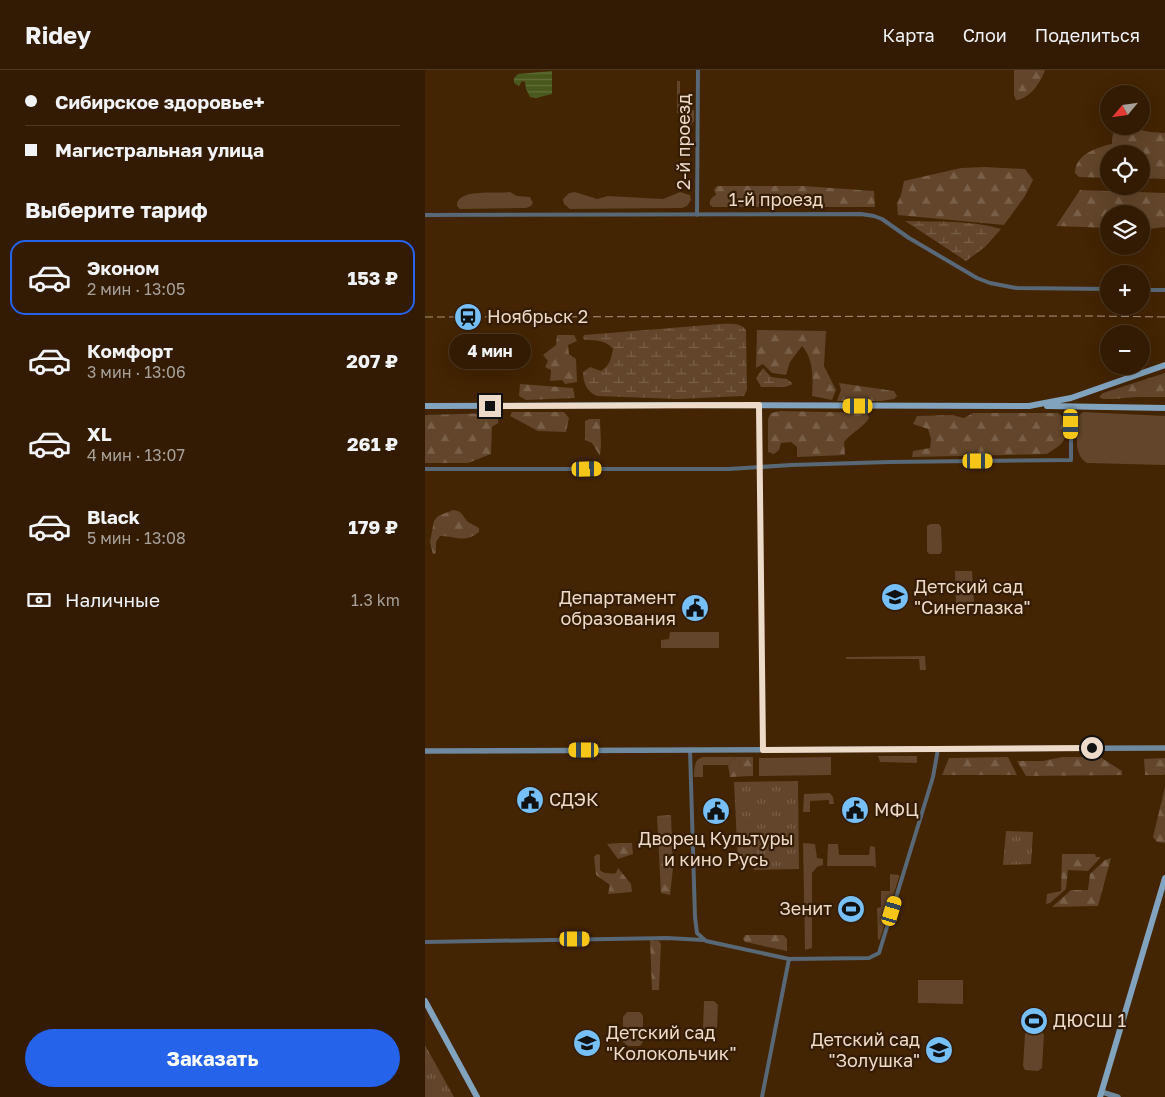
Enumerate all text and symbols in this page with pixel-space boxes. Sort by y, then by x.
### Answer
text: Ridey [25,20,91,49]
text: Карта [883,24,935,46]
text: Слои [963,24,1007,46]
text: Поделиться [1035,24,1140,46]
north arrow [1100,85,1150,135]
map controls [1100,85,1150,375]
text: Сибирское здоровье+ [55,90,265,113]
street label: 2-й проезд [672,94,694,190]
text: Магистральная улица [55,138,264,161]
button: locate [1100,145,1150,195]
street label: 1-й проезд [729,188,823,210]
text: Выберите тариф [25,196,208,223]
button: layers [1100,205,1150,255]
icon: car [27,255,72,300]
text: Эконом [87,256,159,279]
button: + [1100,265,1150,315]
text: 153 ₽ [347,266,398,289]
text: 2 мин · 13:05 [87,279,185,299]
station icon: Ноябрьск 2 [453,302,483,332]
place label: Ноябрьск 2 [487,305,588,327]
button: − [1100,325,1150,375]
callout: 4 мин [449,334,531,368]
icon: car [27,338,72,383]
text: Комфорт [87,339,173,362]
text: 4 мин [467,341,513,361]
text: 207 ₽ [346,349,398,372]
text: 3 мин · 13:06 [87,362,186,382]
route end [479,395,501,417]
car [843,399,873,414]
car [1063,409,1078,439]
icon: car [27,421,72,466]
text: XL [87,422,112,445]
text: 261 ₽ [347,432,398,455]
text: 4 мин · 13:07 [87,445,185,465]
car [963,454,993,469]
car [571,461,602,477]
icon: car [27,504,72,549]
text: Black [87,505,140,528]
text: 179 ₽ [348,515,398,538]
text: 5 мин · 13:08 [87,528,186,548]
place label: Детский сад "Синеглазка" [914,575,1031,618]
school or university icon: Детский сад "Синеглазка" [880,582,910,612]
icon: cash [25,586,53,614]
place label: Департамент образования [559,586,676,629]
text: Наличные [65,588,160,611]
text: 1.3 km [351,590,400,610]
public building icon: Департамент образования [680,593,710,623]
route start [1081,737,1103,759]
car [569,743,599,758]
public building icon: СДЭК [515,785,545,815]
place label: СДЭК [549,788,599,810]
public building icon: МФЦ [840,795,870,825]
public building icon: Дворец Культуры и кино Русь [701,796,731,826]
place label: МФЦ [874,798,919,820]
place label: Дворец Культуры и кино Русь [638,827,794,870]
sports icon: Зенит [836,894,866,924]
car [880,894,903,928]
place label: Зенит [779,897,832,919]
car [560,932,590,947]
sports icon: ДЮСШ 1 [1019,1006,1049,1036]
place label: ДЮСШ 1 [1053,1009,1126,1031]
place label: Детский сад "Колокольчик" [606,1021,737,1064]
school or university icon: Детский сад "Колокольчик" [572,1028,602,1058]
place label: Детский сад "Золушка" [811,1028,920,1071]
button: Заказать [25,1029,400,1087]
school or university icon: Детский сад "Золушка" [924,1035,954,1065]

